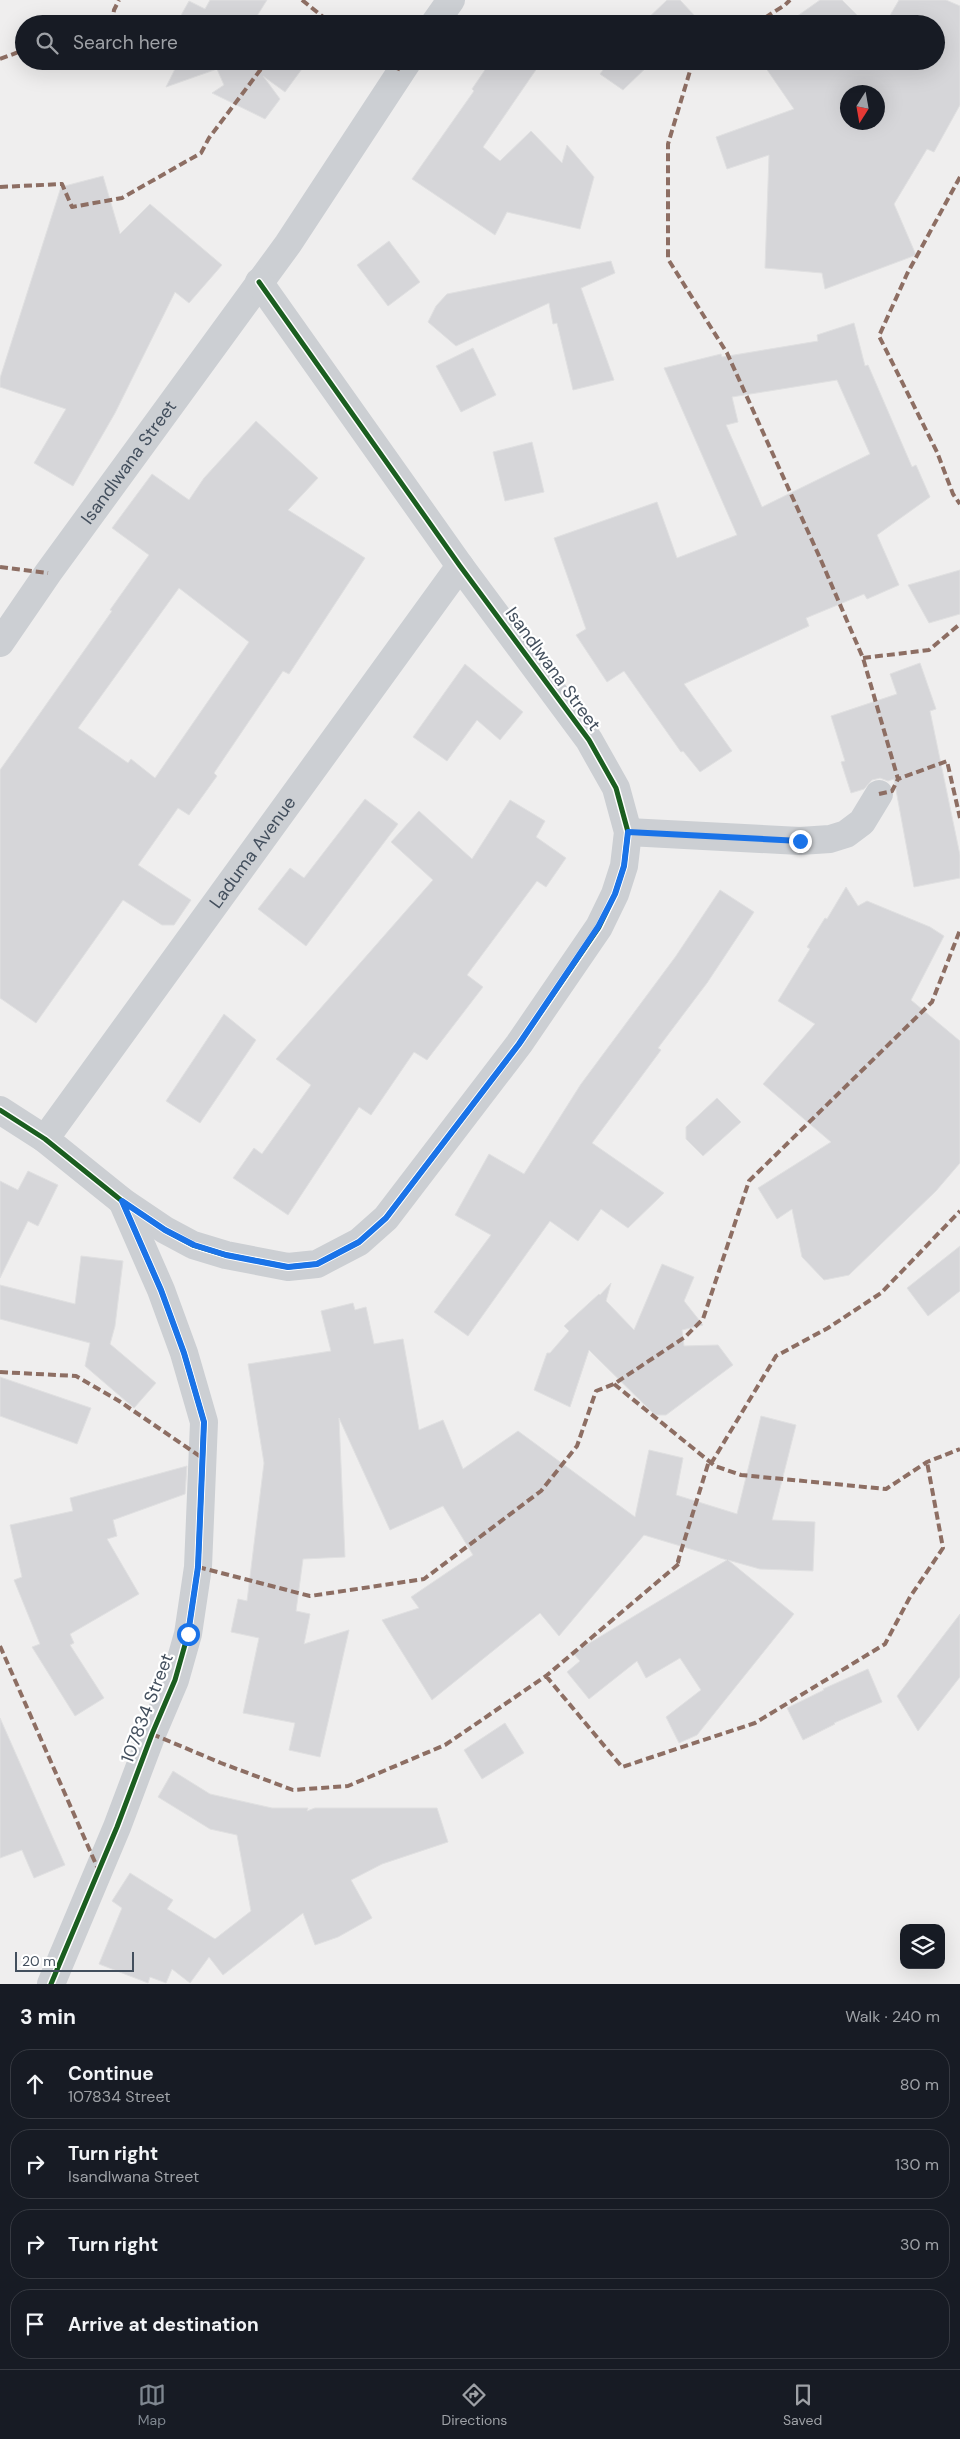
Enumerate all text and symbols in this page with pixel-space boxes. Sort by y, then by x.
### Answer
search box [15,15,945,70]
icon: search [33,29,61,57]
text: Search here [73,30,178,55]
north arrow [840,85,885,130]
street label: Isandlwana Street [76,395,182,529]
street label: Isandlwana Street [500,602,606,736]
street label: Laduma Avenue [204,791,301,913]
route end [789,830,812,853]
route start [177,1623,200,1646]
street label: 107834 Street [115,1650,179,1766]
map controls [900,1924,945,1969]
button: layers [900,1924,945,1969]
scale bar [15,1949,134,1972]
text: 20 m [22,1952,56,1970]
text: 3 min [20,2003,76,2031]
text: Walk · 240 m [845,2006,940,2027]
text: Continue [68,2061,154,2086]
icon: ahead [21,2070,49,2098]
text: 80 m [900,2074,939,2095]
text: 107834 Street [68,2086,170,2107]
text: Turn right [68,2141,158,2166]
icon: right [21,2150,49,2178]
text: 130 m [895,2154,939,2175]
text: Isandlwana Street [68,2166,199,2187]
icon: right [21,2230,49,2258]
text: Turn right [68,2232,158,2257]
text: 30 m [900,2234,939,2255]
icon: arrive [21,2310,49,2338]
text: Arrive at destination [68,2312,259,2337]
tab: Map [138,2381,166,2429]
tab: Directions [442,2381,507,2429]
tab: Saved [783,2381,822,2429]

